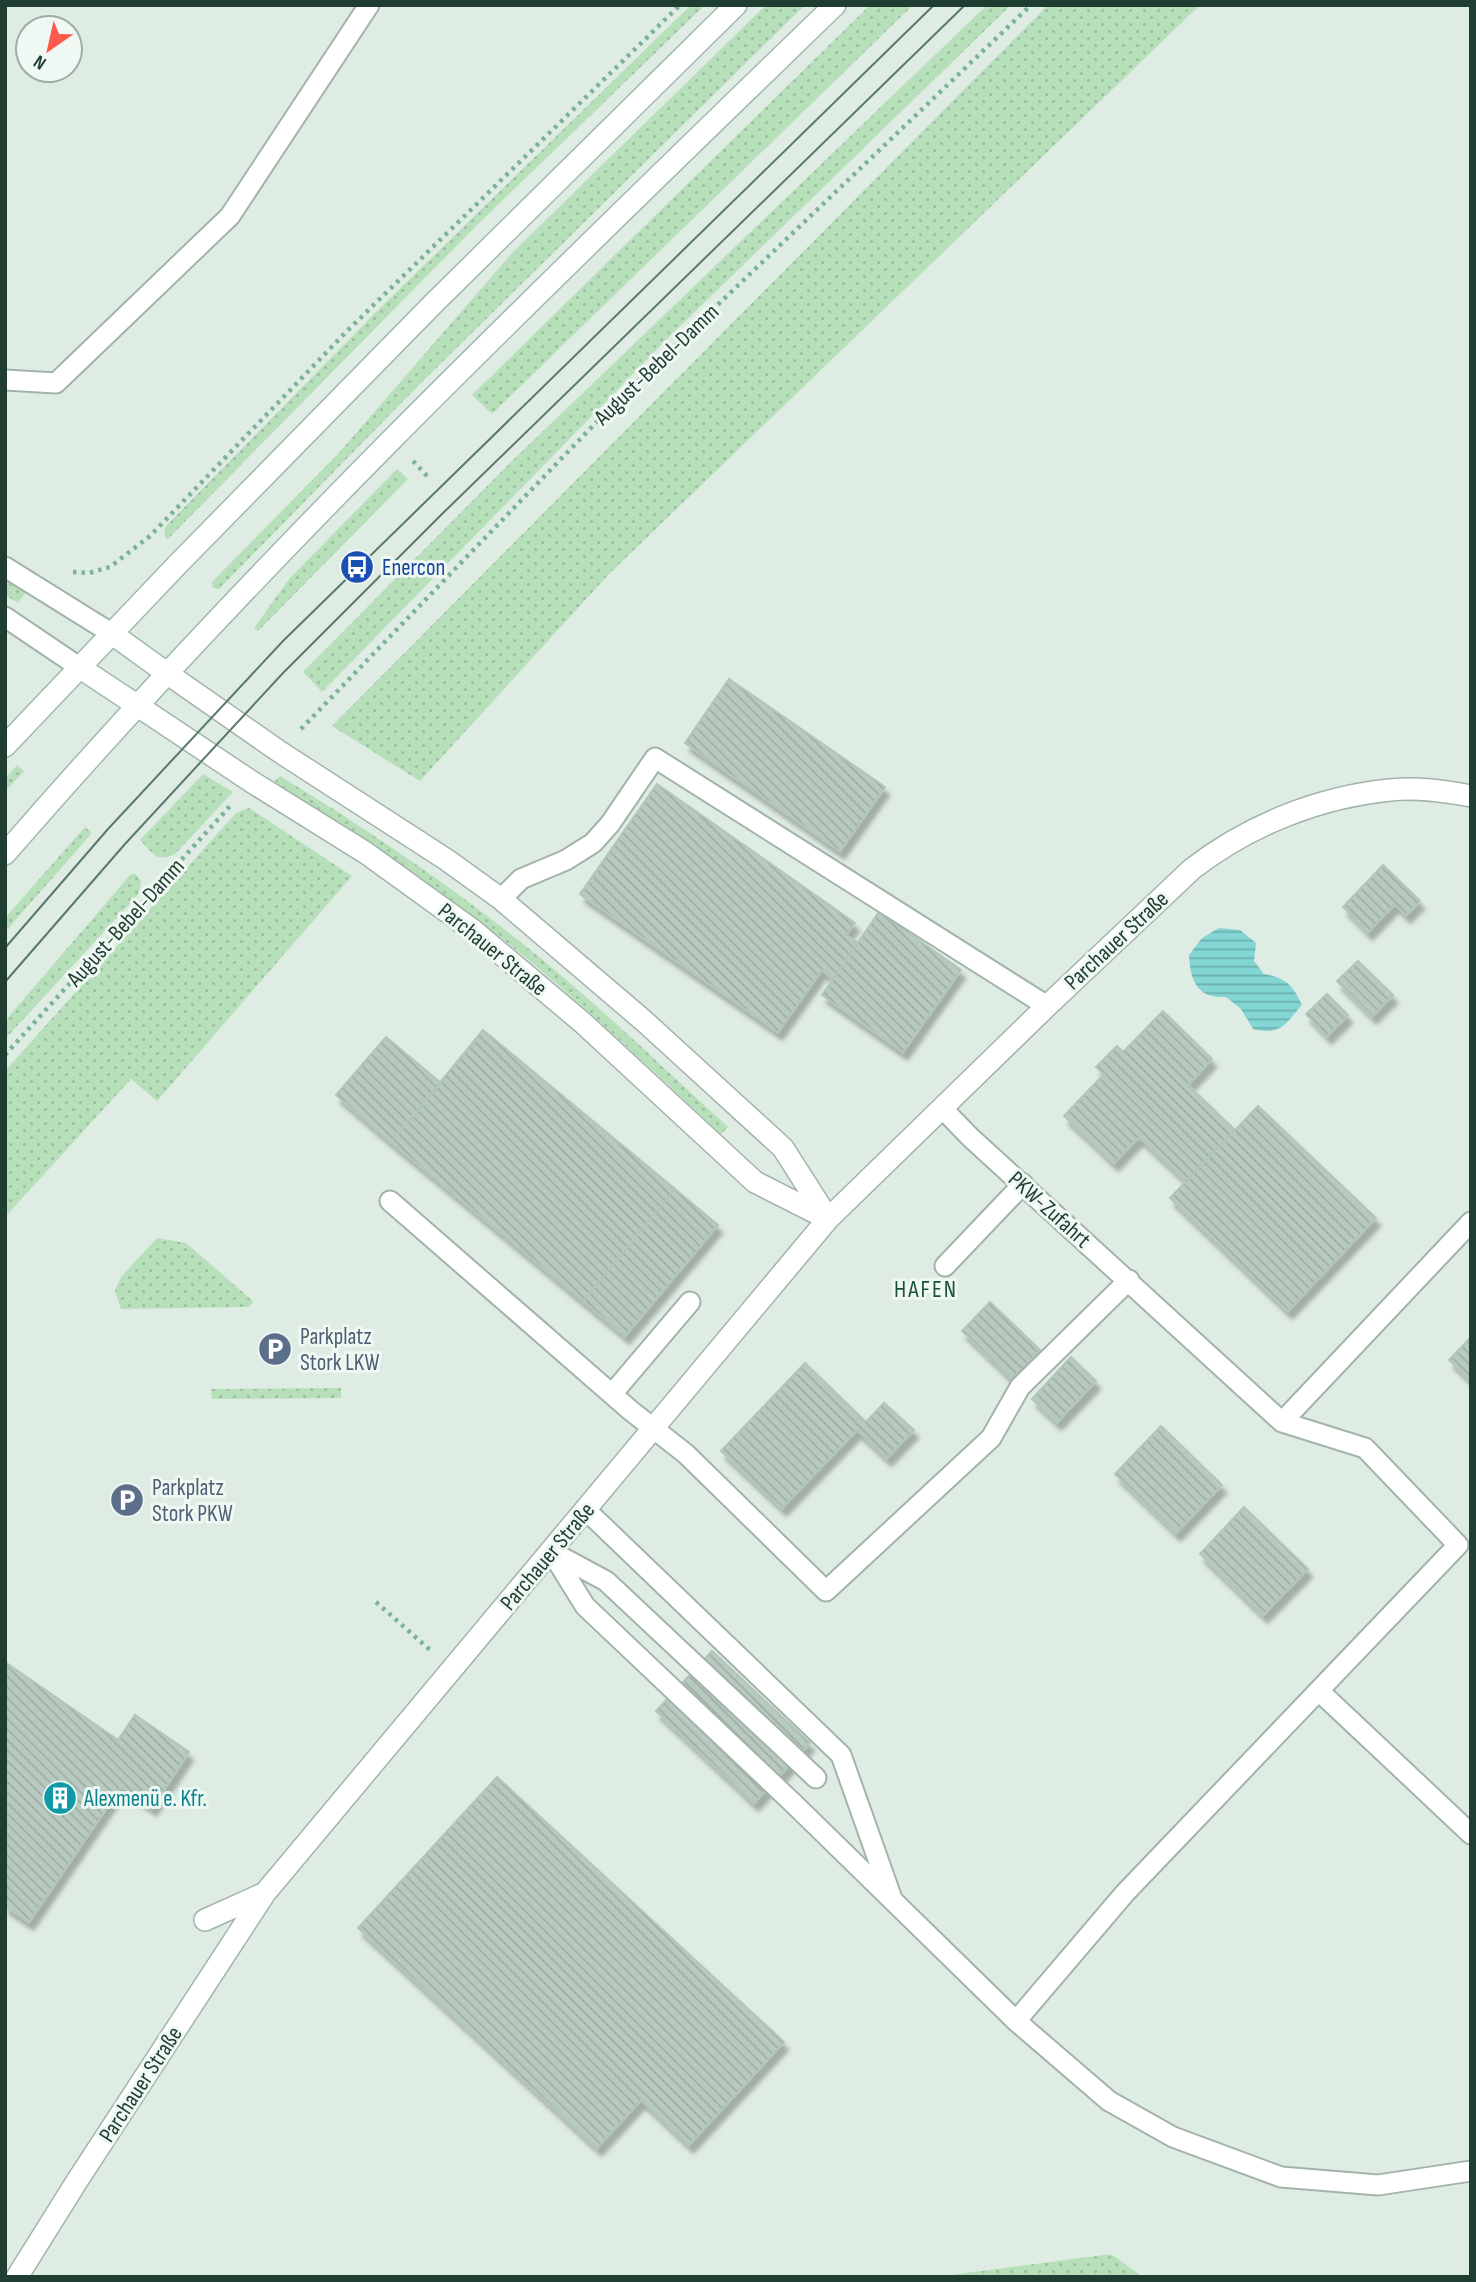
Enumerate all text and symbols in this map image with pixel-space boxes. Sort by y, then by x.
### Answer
north arrow [14,14,84,84]
text: N [30,49,51,74]
street label: August-Bebel-Damm [588,298,725,432]
bus stop icon: Enercon [338,548,376,586]
place label: Enercon [382,554,445,582]
street label: August-Bebel-Damm [60,853,191,993]
street label: Parchauer Straße [1059,885,1175,996]
street label: Parchauer Straße [432,897,553,1002]
street label: PKW-Zufahrt [1002,1165,1096,1254]
district label: HAFEN [894,1275,958,1304]
place label: Parkplatz Stork LKW [300,1323,380,1377]
parking icon: Parkplatz Stork LKW [256,1330,294,1368]
place label: Parkplatz Stork PKW [152,1474,233,1528]
parking icon: Parkplatz Stork PKW [108,1481,146,1519]
street label: Parchauer Straße [494,1497,601,1616]
building icon: Alexmenü e. Kfr. [41,1779,79,1817]
place label: Alexmenü e. Kfr. [83,1785,207,1813]
street label: Parchauer Straße [93,2021,189,2148]

